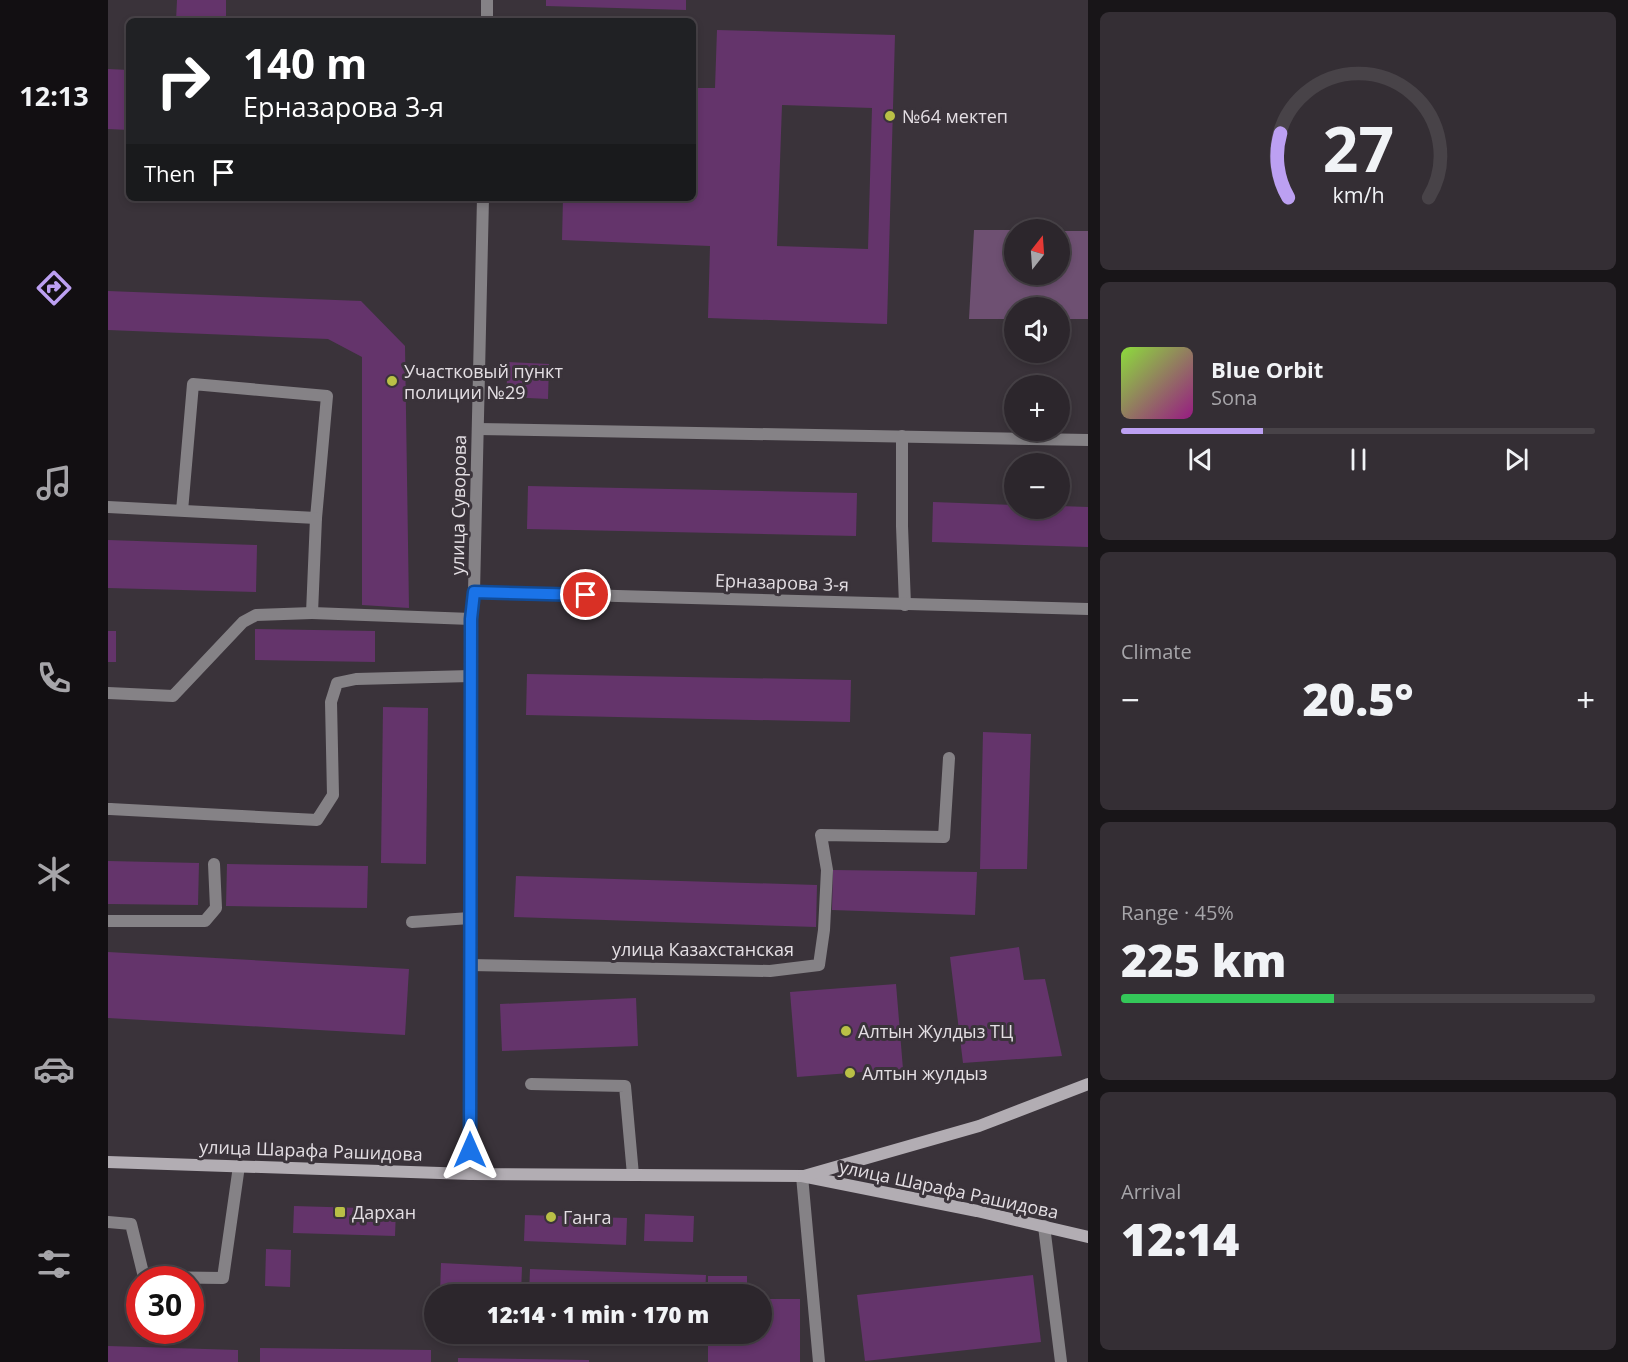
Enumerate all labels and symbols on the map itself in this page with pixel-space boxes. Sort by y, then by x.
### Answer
place label: №64 мектеп [902,104,1008,128]
marker: №64 мектеп [883,109,897,123]
north arrow [1004,219,1070,285]
place label: Участковый пункт полиции №29 [404,359,563,404]
marker: Участковый пункт полиции №29 [385,374,399,388]
street label: улица Суворова [445,435,471,575]
street label: Ерназарова 3-я [715,568,849,596]
pin [560,569,611,620]
street label: улица Казахстанская [612,937,794,961]
place label: Алтын Жулдыз ТЦ [858,1019,1013,1043]
marker: Алтын Жулдыз ТЦ [839,1024,853,1038]
place label: Алтын жулдыз [862,1061,987,1085]
marker: Алтын жулдыз [843,1066,857,1080]
position arrow [438,1118,502,1182]
street label: улица Шарафа Рашидова [199,1134,423,1166]
street label: улица Шарафа Рашидова [837,1154,1061,1224]
place label: Дархан [352,1200,416,1224]
marker: Дархан [333,1205,347,1219]
place label: Ганга [563,1205,612,1229]
marker: Ганга [544,1210,558,1224]
speed limit sign: 30 [126,1266,204,1344]

